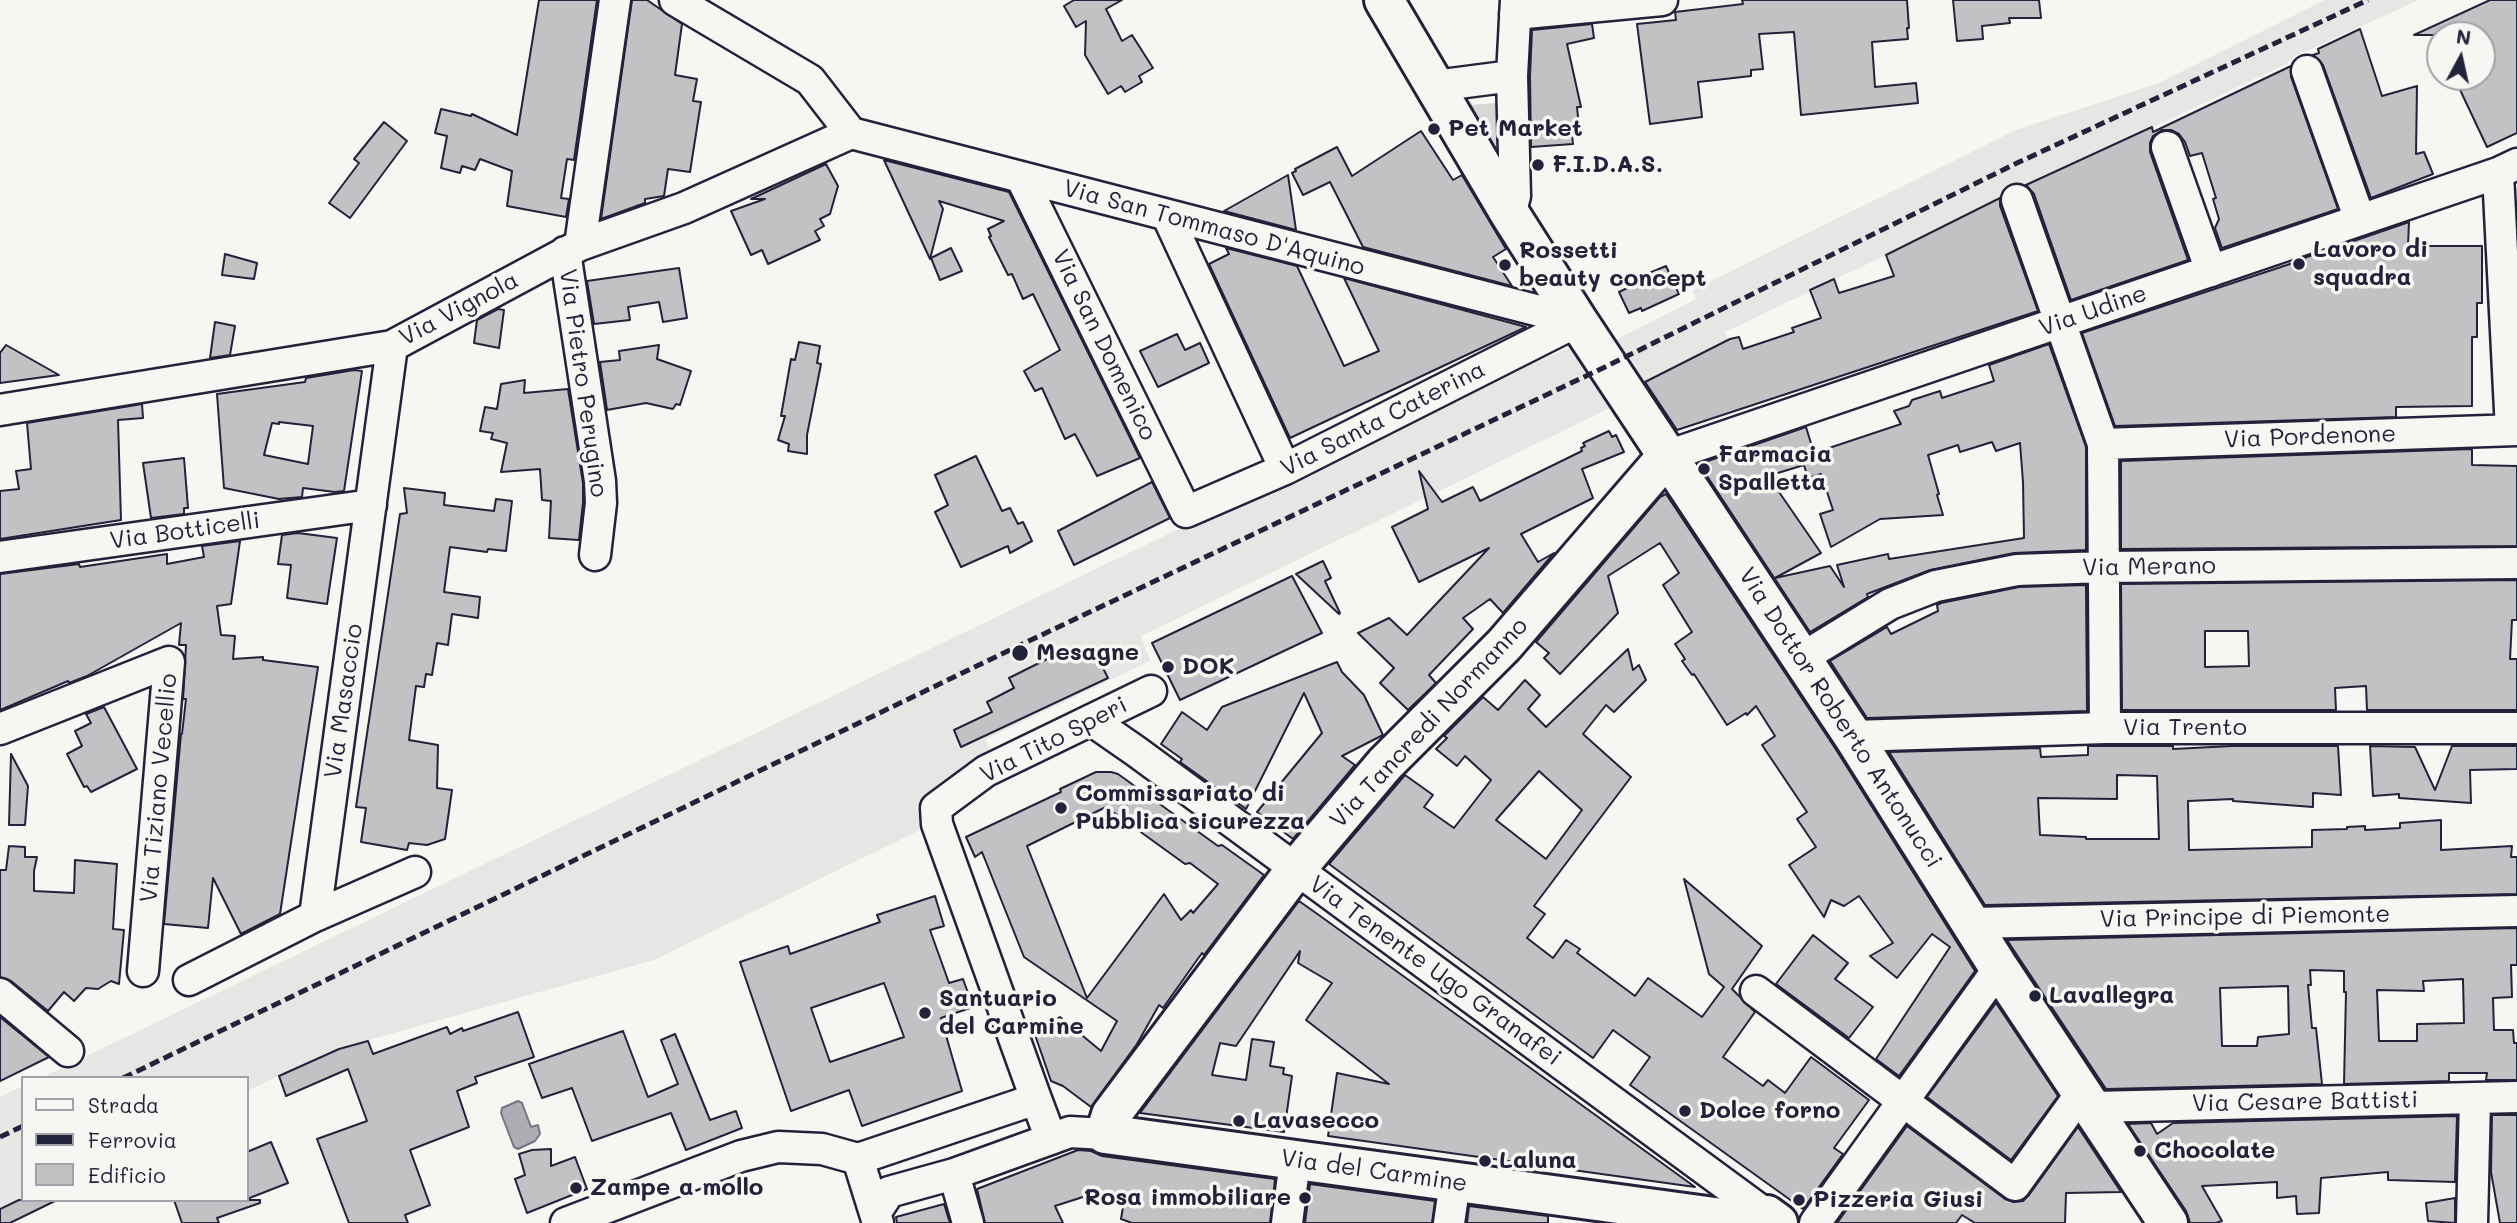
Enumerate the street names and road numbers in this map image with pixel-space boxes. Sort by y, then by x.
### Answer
street label: Via San Tommaso D'Aquino [1060,174,1368,282]
street label: Via San Domenico [1045,245,1163,445]
street label: Via Vignola [395,266,523,352]
street label: Via Pietro Perugino [553,267,613,499]
street label: Via Udine [2035,279,2151,343]
street label: Via Santa Caterina [1276,355,1490,483]
street label: Via Pordenone [2223,420,2397,454]
street label: Via Botticelli [108,506,262,556]
street label: Via Merano [2082,551,2216,583]
street label: Via Dottor Roberto Antonucci [1732,562,1948,874]
street label: Via Tancredi Normanno [1324,612,1534,834]
street label: Via Masaccio [319,622,369,780]
street label: Via Tiziano Vecellio [135,672,183,904]
street label: Via Tito Speri [976,691,1132,789]
street label: Via Trento [2123,714,2247,742]
street label: Via Tenente Ugo Granafei [1303,870,1567,1072]
street label: Via Principe di Piemonte [2099,900,2391,934]
street label: Via Cesare Battisti [2192,1086,2418,1118]
street label: Via del Carmine [1279,1144,1469,1198]

